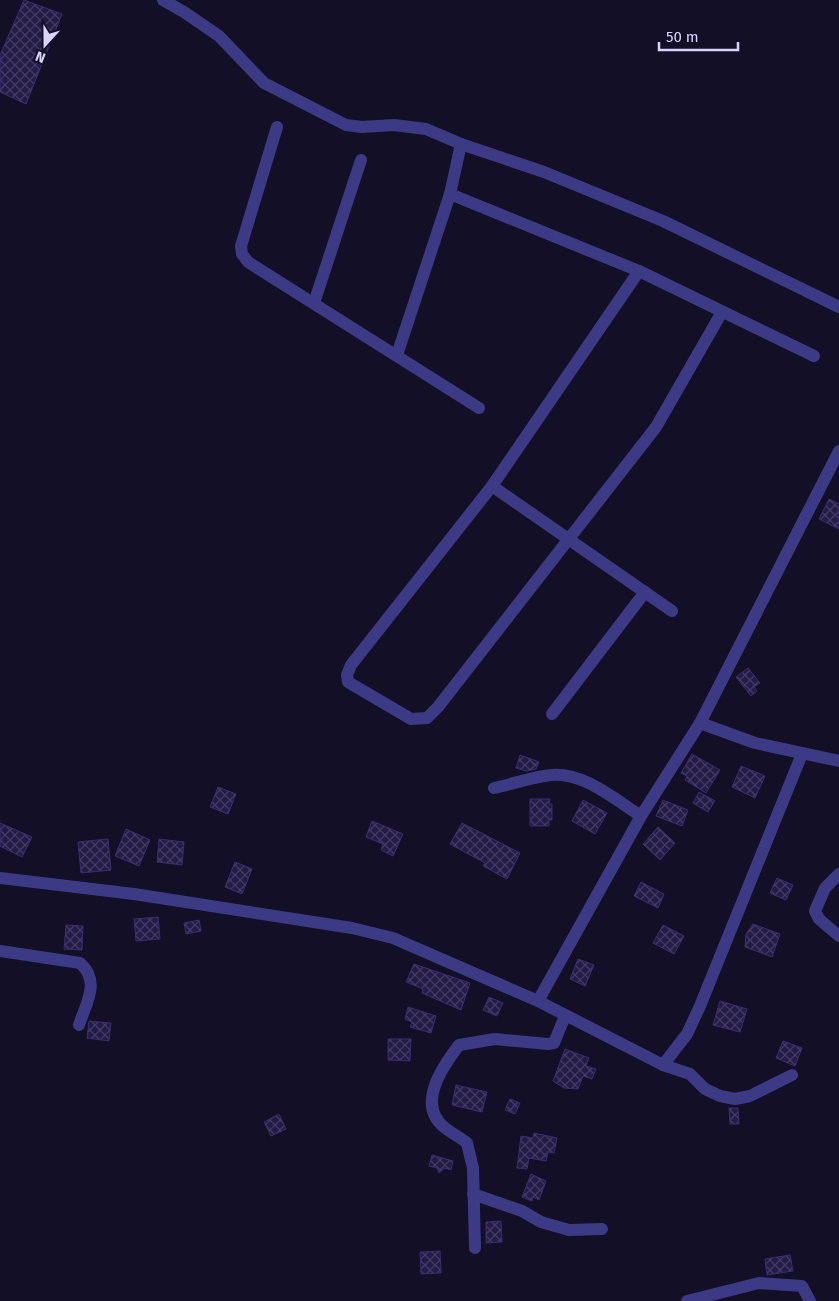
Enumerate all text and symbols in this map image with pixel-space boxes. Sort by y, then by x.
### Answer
north arrow [20,20,70,70]
scale bar [659,20,738,52]
text: 50 m [666,28,699,46]
text: N [33,47,48,66]

